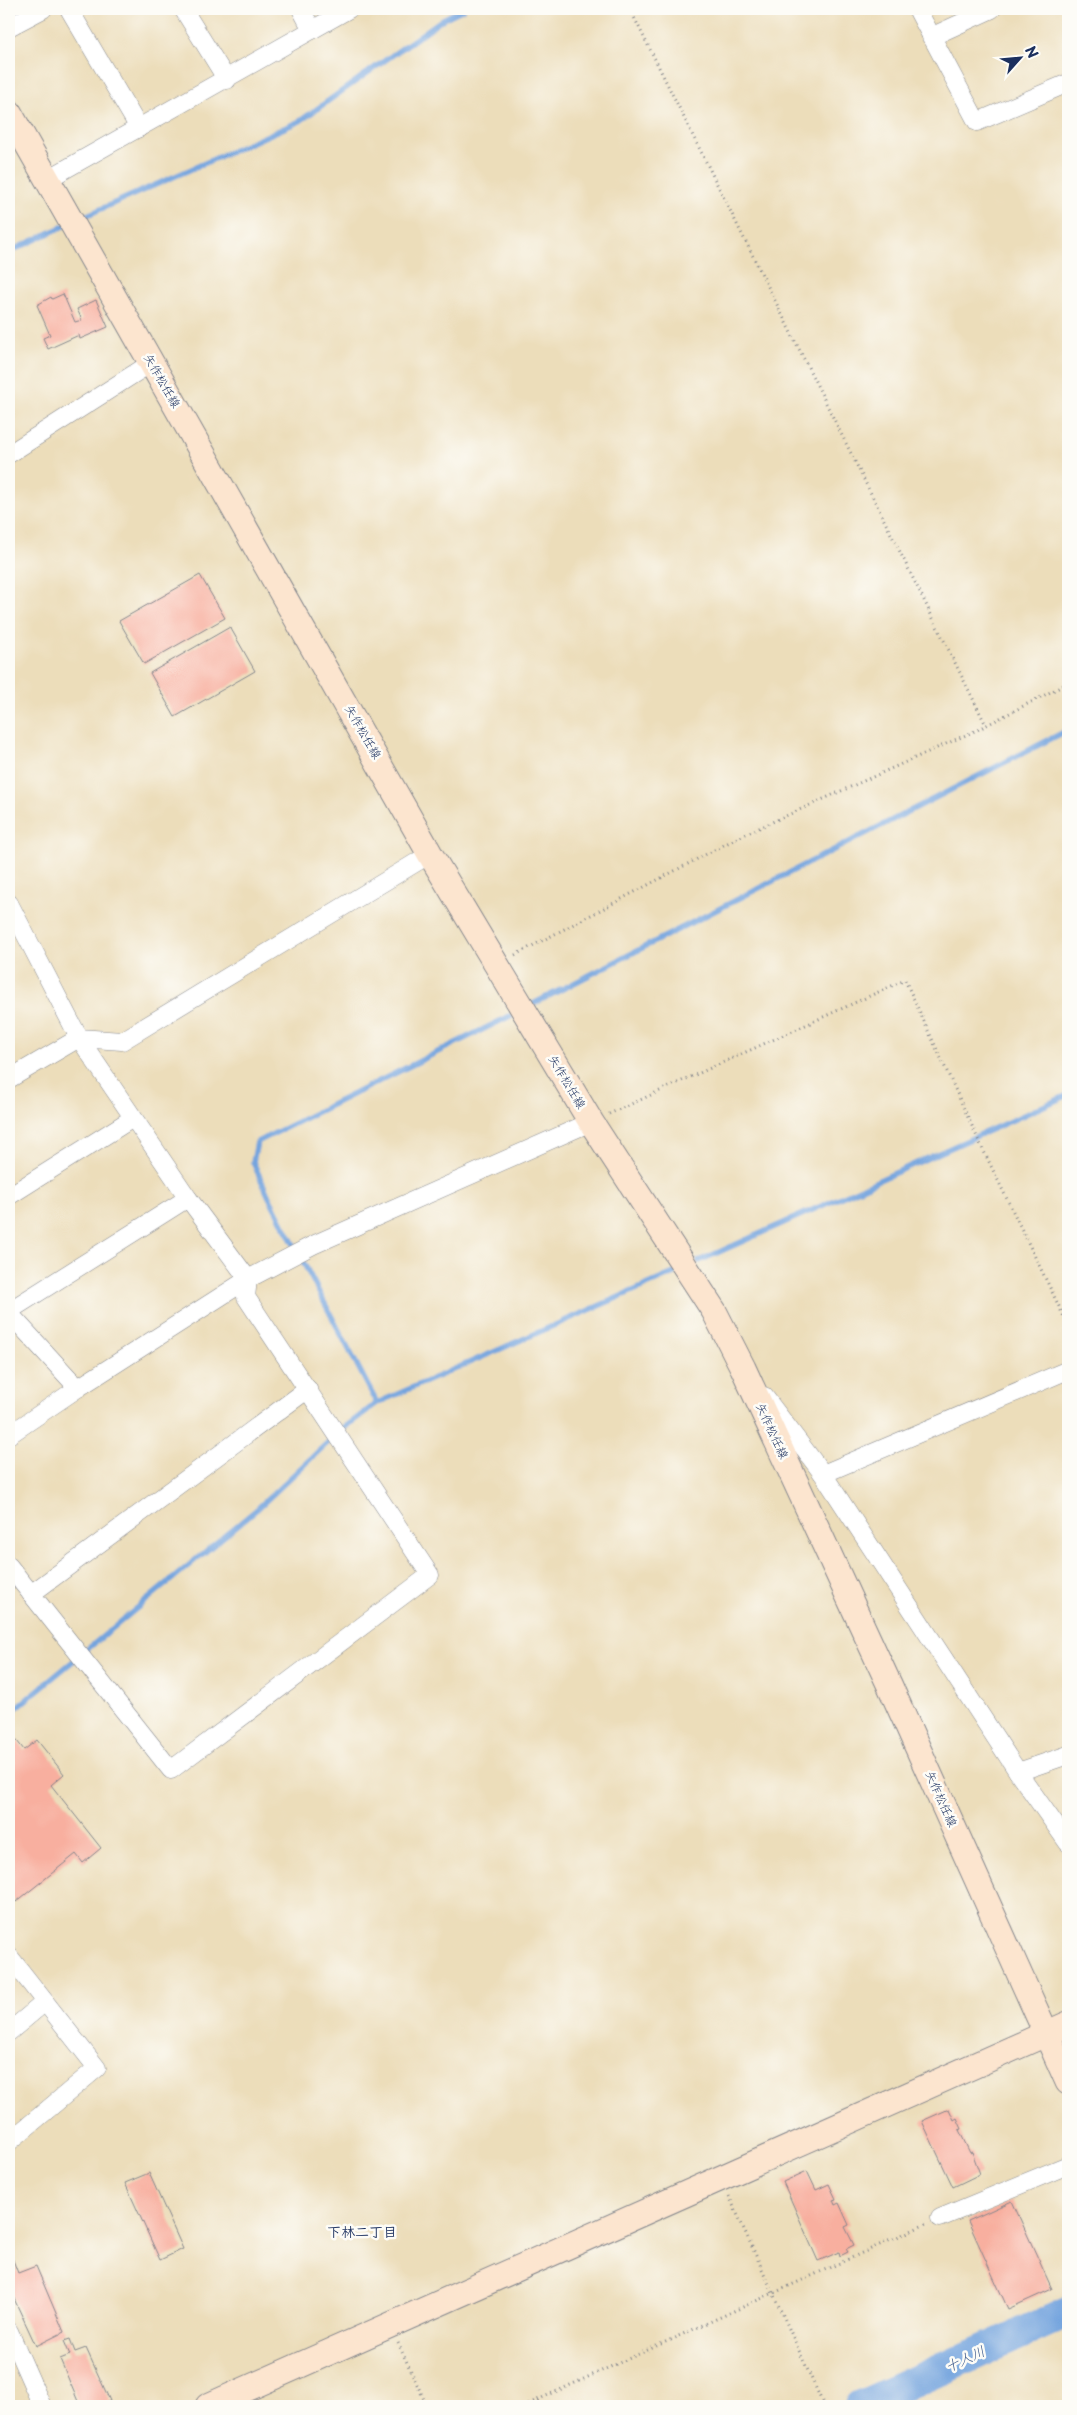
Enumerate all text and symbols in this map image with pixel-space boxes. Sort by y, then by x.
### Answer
north arrow [994,32,1044,82]
text: N [1020,42,1044,62]
street label: 矢作松任線 [140,350,186,411]
street label: 矢作松任線 [341,701,387,762]
street label: 矢作松任線 [545,1051,591,1112]
street label: 矢作松任線 [752,1400,794,1462]
street label: 矢作松任線 [921,1768,962,1830]
district label: 下林二丁目 [327,2221,397,2242]
water label: 十人川 [941,2340,988,2377]

